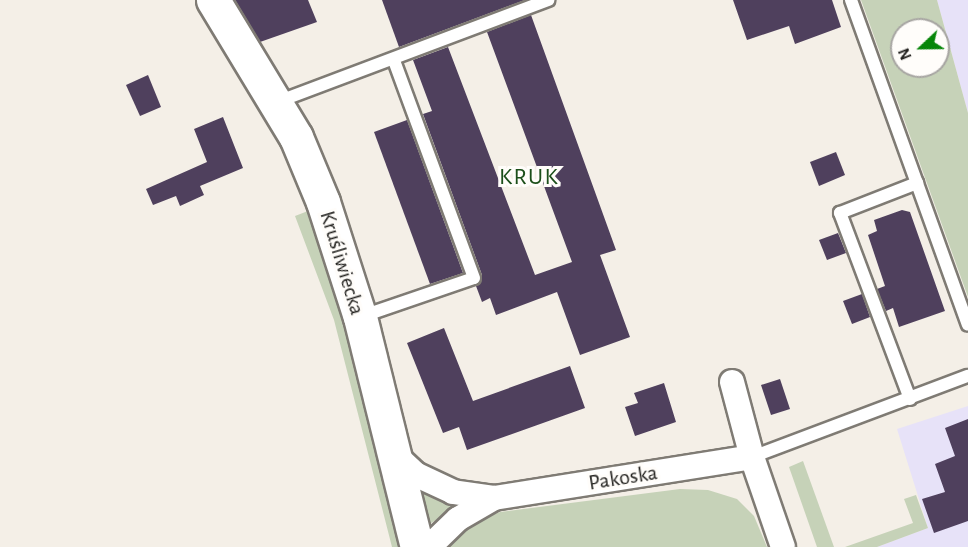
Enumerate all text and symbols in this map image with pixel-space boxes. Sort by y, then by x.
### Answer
north arrow [890,18,950,78]
text: N [896,46,915,62]
district label: KRUK [499,164,559,192]
street label: Kruśliwiecka [314,208,370,318]
street label: Pakoska [587,460,659,496]

